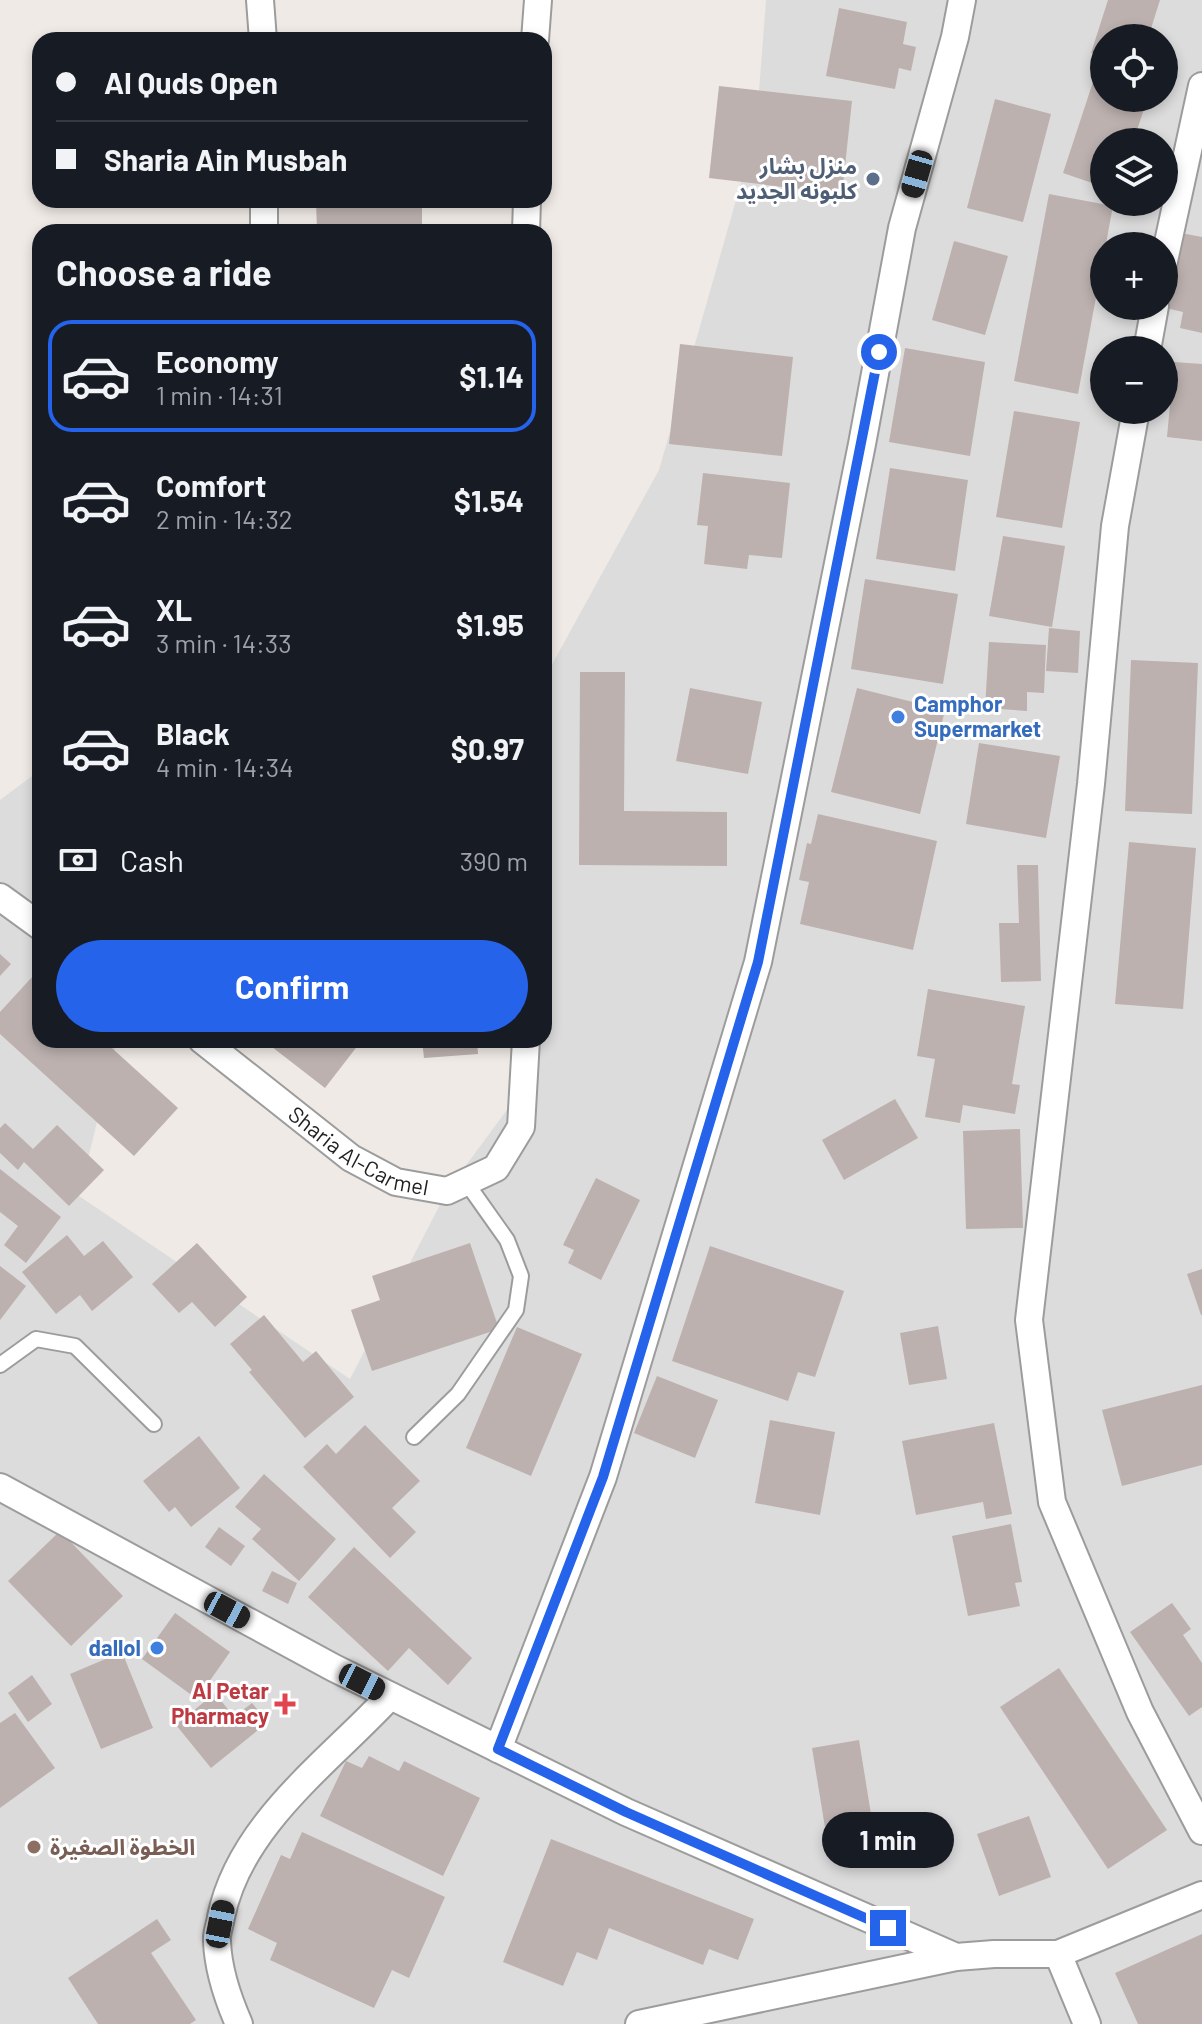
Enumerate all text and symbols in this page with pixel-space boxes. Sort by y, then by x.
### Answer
map controls [1090,24,1178,424]
button: locate [1090,24,1178,112]
text: Al Quds Open [104,64,278,100]
button: layers [1090,128,1178,216]
text: Sharia Ain Musbah [104,141,347,177]
car [899,148,935,200]
place label: منزل بشار كلبونه الجديد [736,152,858,204]
marker: منزل بشار كلبونه الجديد [864,170,882,188]
button: + [1090,232,1178,320]
text: Choose a ride [56,250,272,293]
route start [861,334,897,370]
button: − [1090,336,1178,424]
icon: car [60,340,132,412]
text: Economy [156,343,279,379]
text: $1.14 [459,358,524,394]
text: 1 min · 14:31 [156,379,283,410]
icon: car [60,464,132,536]
text: Comfort [156,467,266,503]
text: $1.54 [454,482,524,518]
text: 2 min · 14:32 [156,503,293,534]
icon: car [60,588,132,660]
text: XL [156,591,192,627]
text: $1.95 [456,606,524,642]
text: 3 min · 14:33 [156,627,292,658]
place label: Camphor Supermarket [914,690,1041,741]
marker: Camphor Supermarket [889,708,907,726]
icon: car [60,712,132,784]
text: Black [156,715,230,751]
text: $0.97 [451,730,524,766]
text: 4 min · 14:34 [156,751,294,782]
icon: cash [56,838,100,882]
text: Cash [120,842,184,878]
text: 390 m [460,845,528,876]
button: Confirm [56,940,528,1032]
street label: Sharia Al-Carmel [284,1100,431,1200]
car [200,1588,254,1632]
place label: dallol [89,1634,141,1660]
marker: dallol [148,1639,166,1657]
car [335,1660,389,1704]
place label: Al Petar Pharmacy [171,1677,270,1728]
marker: Al Petar Pharmacy [276,1695,294,1713]
callout: 1 min [822,1812,954,1868]
text: 1 min [860,1824,916,1855]
place label: الخطوة الصغيرة [50,1833,195,1860]
marker: الخطوة الصغيرة [25,1838,43,1856]
car [204,1898,236,1950]
route end [870,1910,906,1946]

